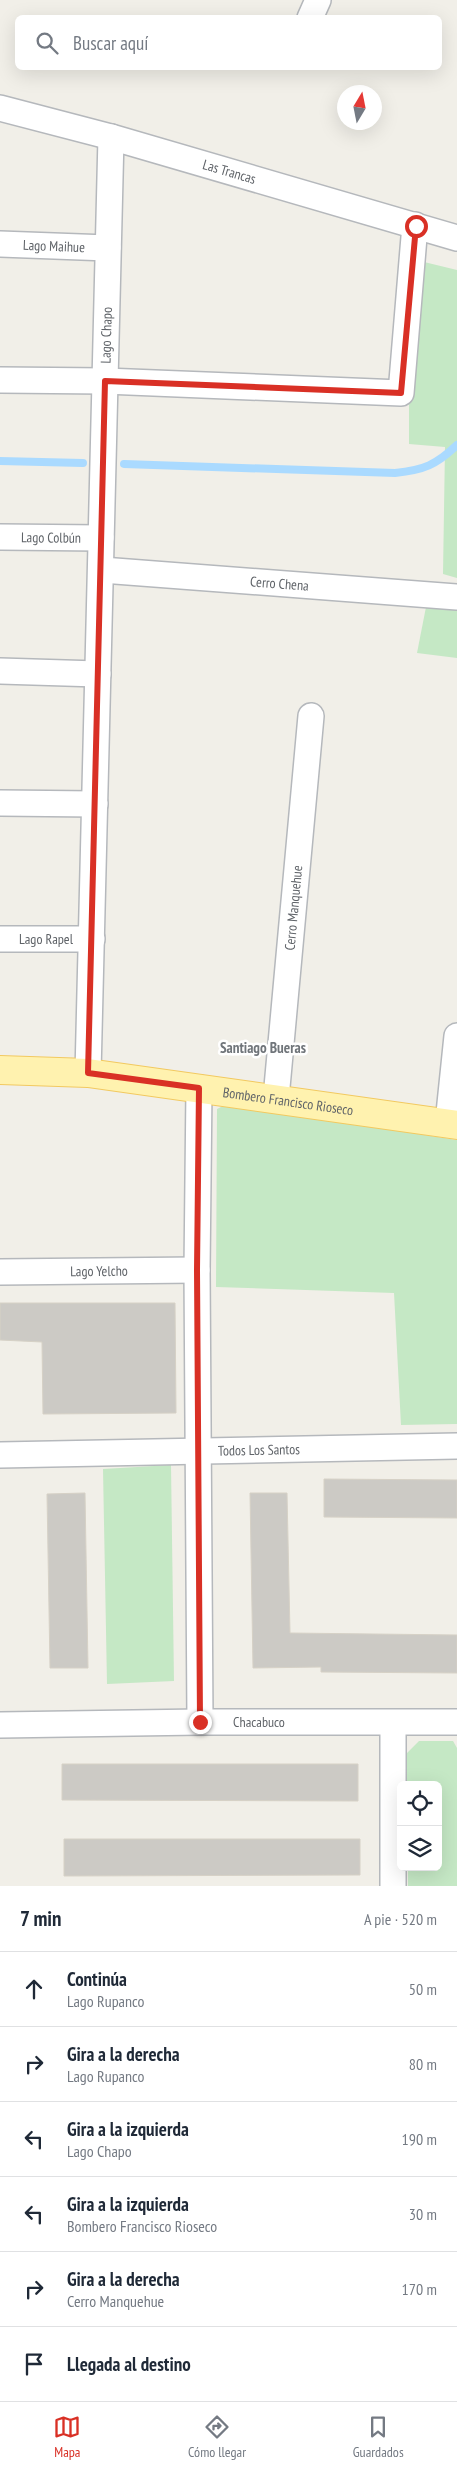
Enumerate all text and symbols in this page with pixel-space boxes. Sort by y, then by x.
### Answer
search box [15,15,442,70]
icon: search [33,29,61,57]
text: Buscar aquí [73,31,148,55]
north arrow [337,85,382,130]
street label: Las Trancas [201,155,258,188]
route start [405,215,428,238]
street label: Lago Maihue [23,236,85,256]
street label: Lago Chapo [96,307,116,364]
street label: Lago Colbún [21,528,81,547]
street label: Cerro Chena [250,572,309,595]
street label: Cerro Manquehue [281,864,306,951]
street label: Lago Rapel [19,930,74,948]
district label: Santiago Bueras [220,1038,306,1057]
street label: Bombero Francisco Rioseco [222,1083,354,1119]
street label: Lago Yelcho [70,1262,128,1280]
street label: Todos Los Santos [218,1440,300,1460]
route end [189,1711,212,1734]
street label: Chacabuco [233,1713,285,1731]
map controls [397,1781,442,1871]
button: locate [397,1781,442,1826]
button: layers [397,1826,442,1871]
text: 7 min [20,1905,62,1932]
text: A pie · 520 m [364,1909,437,1929]
text: Continúa [67,1967,127,1991]
icon: ahead [20,1975,48,2003]
text: 50 m [409,1979,437,1999]
text: Lago Rupanco [67,1991,144,2011]
text: Gira a la derecha [67,2042,180,2066]
icon: right [20,2050,48,2078]
text: 80 m [409,2054,437,2074]
text: Lago Rupanco [67,2066,144,2086]
text: Gira a la izquierda [67,2117,189,2141]
icon: left [20,2125,48,2153]
text: 190 m [402,2129,437,2149]
text: Lago Chapo [67,2141,132,2161]
text: Gira a la izquierda [67,2192,189,2216]
icon: left [20,2200,48,2228]
text: 30 m [409,2204,437,2224]
text: Bombero Francisco Rioseco [67,2216,217,2236]
text: Gira a la derecha [67,2267,180,2291]
icon: right [20,2275,48,2303]
text: 170 m [402,2279,437,2299]
text: Cerro Manquehue [67,2291,164,2311]
icon: arrive [20,2350,48,2378]
text: Llegada al destino [67,2352,191,2376]
tab: Mapa [53,2413,81,2461]
tab: Cómo llegar [188,2413,246,2461]
tab: Guardados [353,2413,404,2461]

